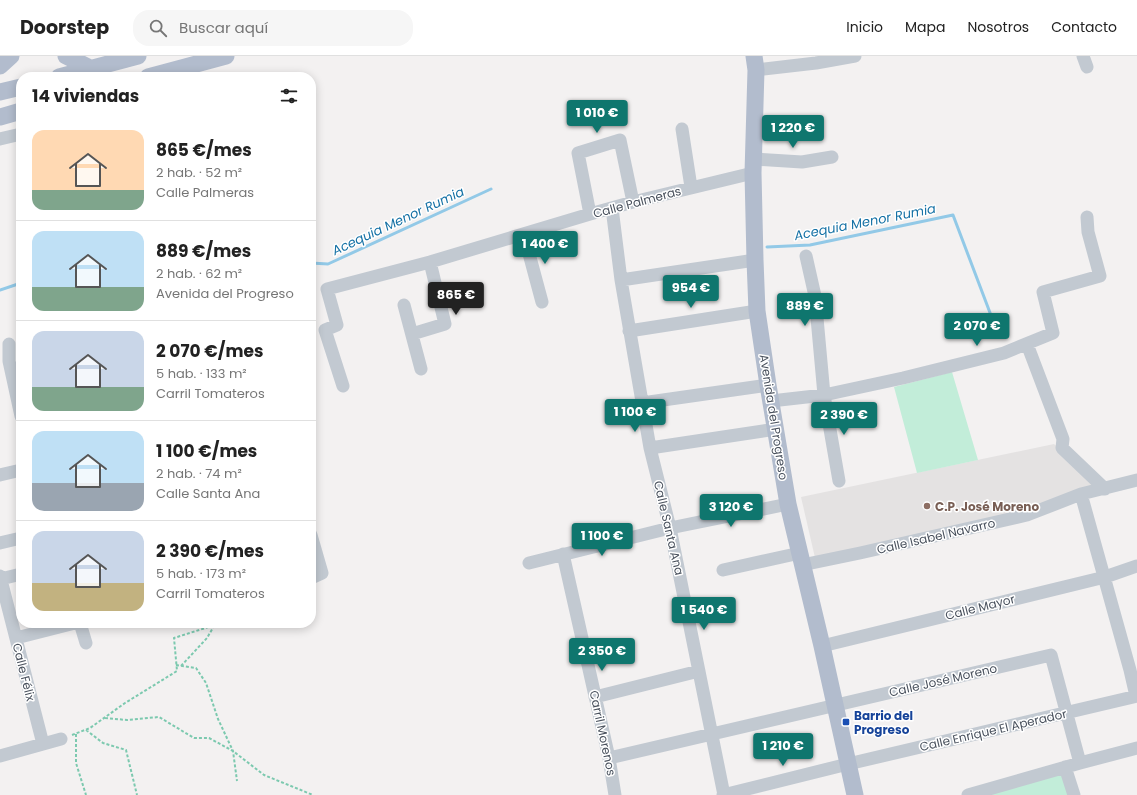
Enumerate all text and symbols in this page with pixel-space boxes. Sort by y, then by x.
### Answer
search box [133,10,413,46]
text: Doorstep [20,14,109,41]
icon: search [147,17,169,39]
text: Buscar aquí [179,17,268,38]
text: Inicio [846,17,883,37]
text: Mapa [905,17,946,37]
text: Nosotros [968,17,1029,37]
text: Contacto [1051,17,1117,37]
text: 14 viviendas [32,84,139,108]
icon: filters [278,85,300,107]
pin: 1 010 € [560,100,634,134]
text: 1 010 € [576,103,618,122]
pin: 1 220 € [756,115,830,149]
text: 1 220 € [771,118,815,137]
text: 865 €/mes [156,138,252,162]
icon: home [64,146,112,194]
text: 2 hab. · 52 m² [156,163,242,182]
water label: Acequia Menor Rumia [328,182,467,260]
street label: Calle Palmeras [591,182,683,222]
text: Calle Palmeras [156,183,254,202]
water label: Acequia Menor Rumia [792,199,938,245]
pin: 1 400 € [508,231,582,265]
text: 1 400 € [522,234,568,253]
text: 889 €/mes [156,239,251,263]
icon: home [64,247,112,295]
text: 2 hab. · 62 m² [156,264,242,283]
pin: 954 € [663,275,719,309]
text: 954 € [672,278,710,297]
pin: 865 € [428,282,484,316]
text: Avenida del Progreso [156,284,294,303]
text: 865 € [437,285,475,304]
pin: 889 € [777,293,833,327]
text: 889 € [786,296,824,315]
pin: 2 070 € [940,313,1014,347]
text: 2 070 € [953,316,1001,335]
text: 2 070 €/mes [156,339,263,363]
icon: home [64,347,112,395]
street label: Avenida del Progreso [756,353,792,481]
text: 5 hab. · 133 m² [156,364,247,383]
text: Carril Tomateros [156,384,265,403]
pin: 1 100 € [598,399,672,433]
text: 1 100 € [614,402,656,421]
pin: 2 390 € [807,402,881,436]
text: 2 390 € [820,405,868,424]
text: 1 100 €/mes [156,439,257,463]
icon: home [64,447,112,495]
text: 2 hab. · 74 m² [156,464,242,483]
street label: Calle Santa Ana [650,479,688,577]
text: Calle Santa Ana [156,484,260,503]
pin: 3 120 € [694,494,768,528]
text: 3 120 € [709,497,753,516]
place label: C.P. José Moreno [935,498,1039,515]
marker: C.P. José Moreno [922,501,932,511]
street label: Calle Isabel Navarro [875,514,997,558]
pin: 1 100 € [565,523,639,557]
text: 1 100 € [581,526,623,545]
text: 2 390 €/mes [156,539,264,563]
icon: home [64,547,112,595]
text: 5 hab. · 173 m² [156,564,246,583]
text: Carril Tomateros [156,584,265,603]
street label: Calle Mayor [943,590,1017,624]
pin: 1 540 € [667,597,741,631]
text: 1 540 € [681,600,727,619]
pin: 2 350 € [565,638,639,672]
street label: Calle Félix [9,641,39,703]
text: 2 350 € [578,641,626,660]
street label: Calle José Moreno [887,659,999,701]
street label: Carril Morenos [586,689,620,777]
street label: Calle Enrique El Aperador [918,705,1069,755]
place label: Barrio del Progreso [854,707,913,738]
marker: Barrio del Progreso [841,717,851,727]
pin: 1 210 € [746,733,820,767]
text: 1 210 € [762,736,804,755]

